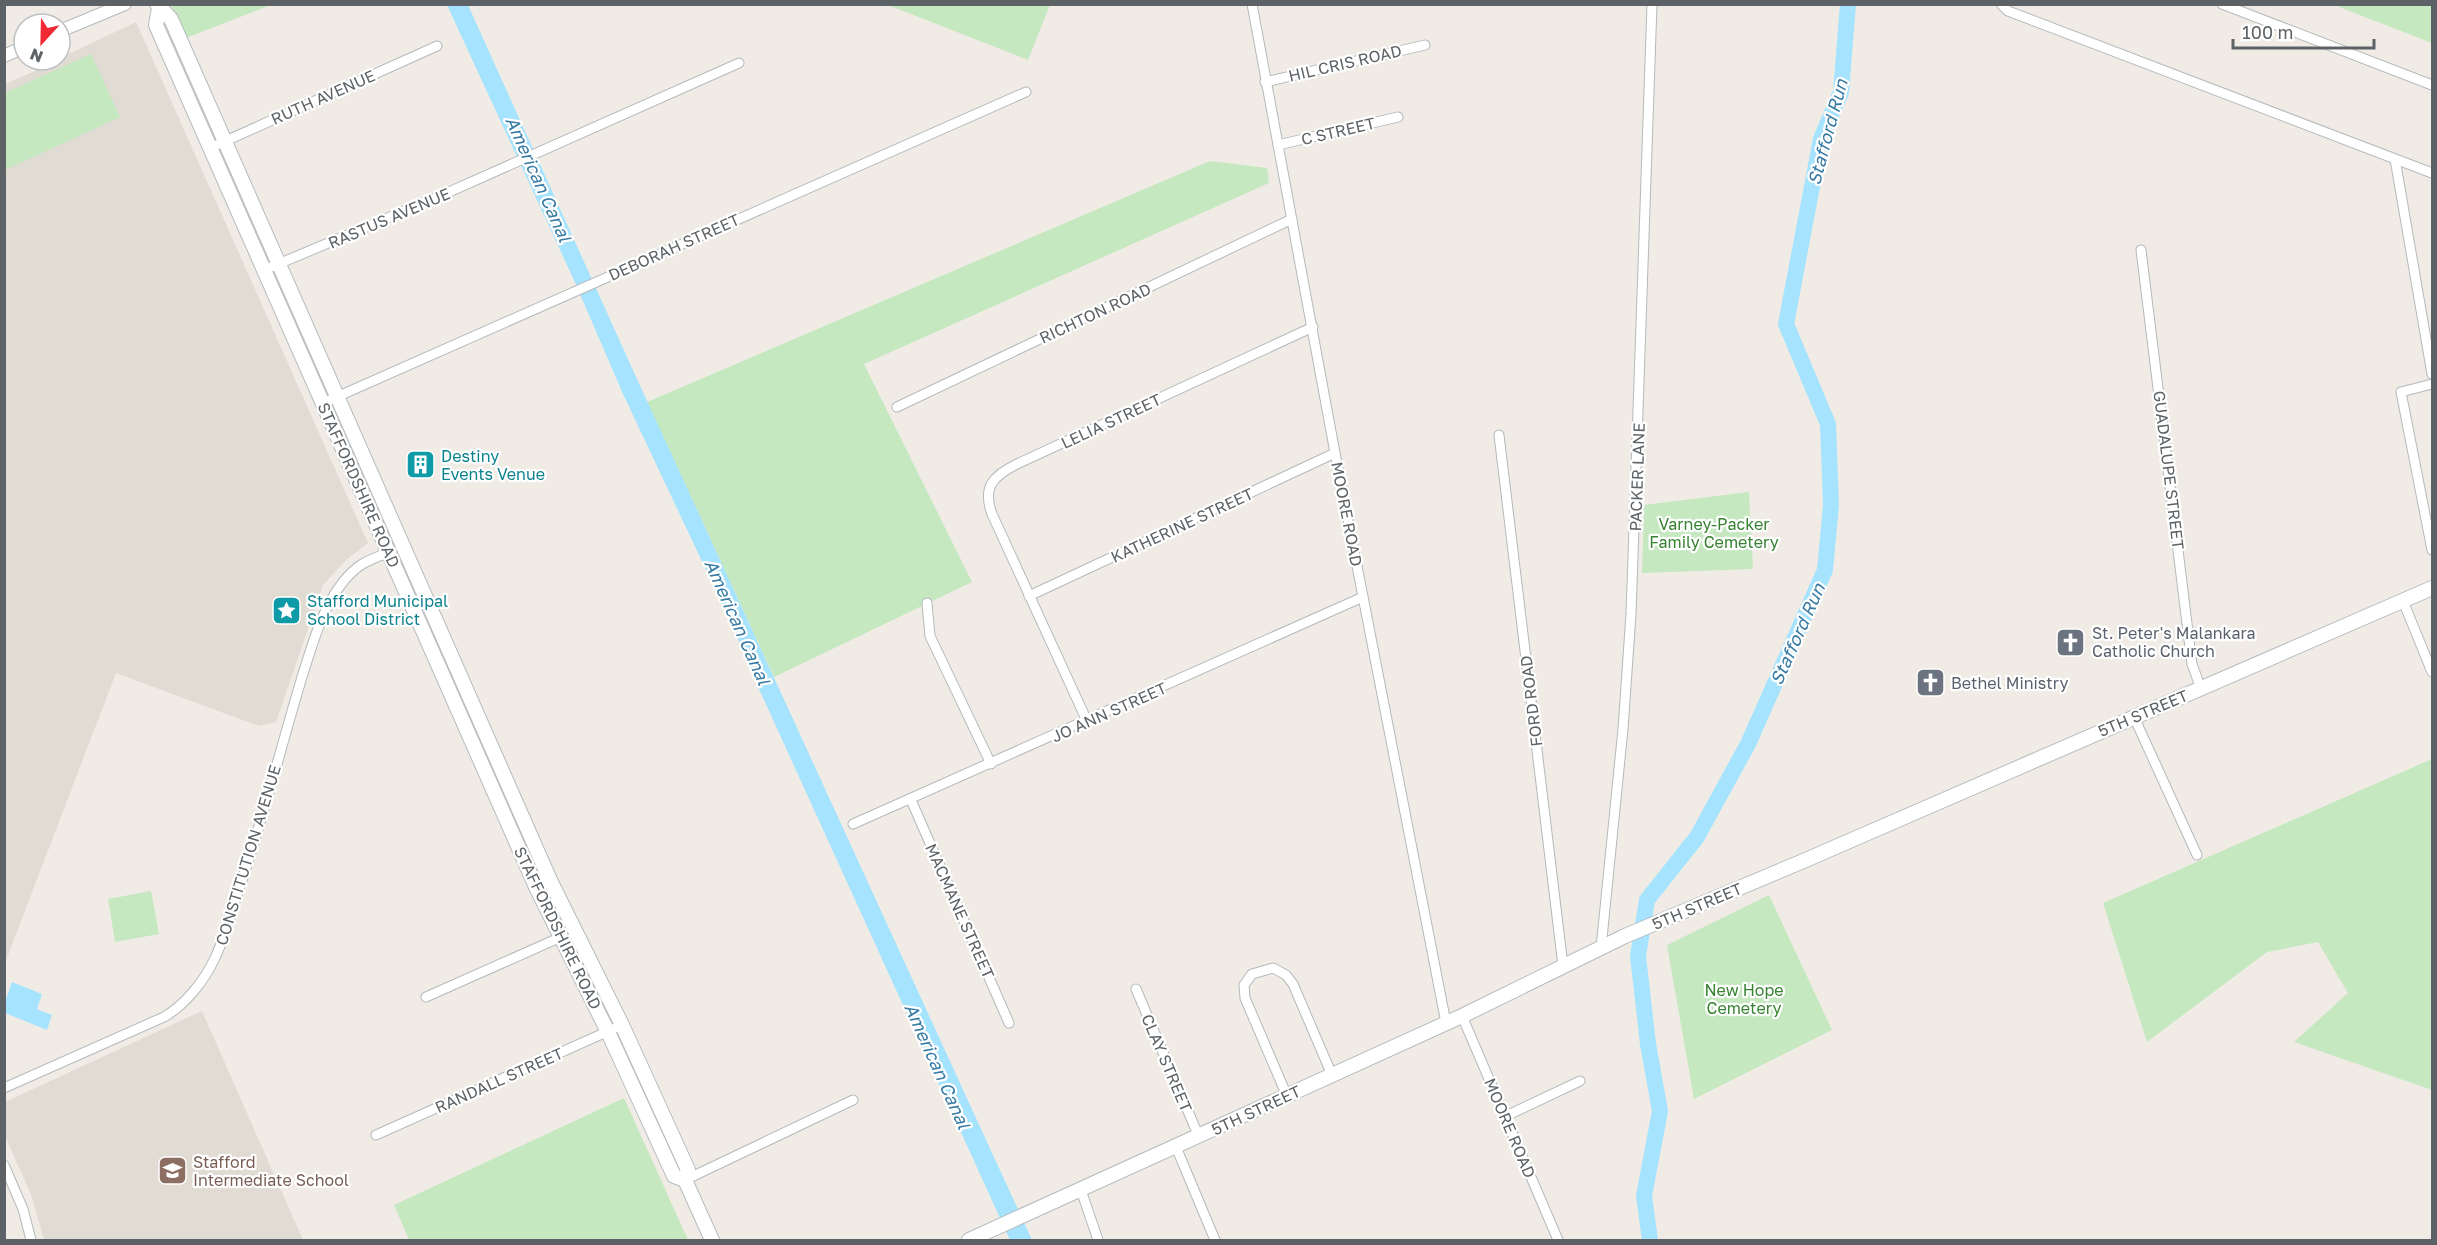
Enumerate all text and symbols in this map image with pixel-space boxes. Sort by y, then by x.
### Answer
north arrow [12,12,72,72]
scale bar [2233,12,2374,50]
text: 100 m [2242,21,2293,43]
street label: HIL CRIS ROAD [1286,40,1404,86]
text: N [27,44,46,67]
street label: RUTH AVENUE [268,65,378,129]
water label: Stafford Run [1802,76,1852,187]
water label: American Canal [501,113,577,246]
street label: C STREET [1299,113,1377,149]
street label: RASTUS AVENUE [325,183,453,253]
street label: DEBORAH STREET [605,209,743,285]
street label: RICHTON ROAD [1036,278,1154,348]
street label: LELIA STREET [1058,389,1164,453]
street label: GUADALUPE STREET [2149,389,2189,551]
street label: STAFFORDSHIRE ROAD [314,399,404,571]
street label: PACKER LANE [1625,422,1649,532]
place label: Destiny Events Venue [441,446,545,484]
building icon: Destiny Events Venue [404,449,436,481]
street label: MOORE ROAD [1327,460,1367,568]
street label: KATHERINE STREET [1108,483,1257,567]
park label: Varney-Packer Family Cemetery [1649,514,1779,552]
water label: American Canal [700,556,776,689]
water label: Stafford Run [1765,579,1830,688]
place label: Stafford Municipal School District [307,591,448,629]
place icon: Stafford Municipal School District [270,594,302,626]
place label: St. Peter's Malankara Catholic Church [2092,623,2256,661]
church icon: St. Peter's Malankara Catholic Church [2055,626,2087,658]
street label: FORD ROAD [1515,654,1547,748]
church icon: Bethel Ministry [1914,667,1946,699]
place label: Bethel Ministry [1951,673,2068,693]
street label: JO ANN STREET [1048,678,1170,746]
street label: 5TH STREET [2095,685,2191,741]
street label: CONSTITUTION AVENUE [211,762,285,948]
street label: MACMANE STREET [921,840,999,982]
street label: STAFFORDSHIRE ROAD [510,843,606,1013]
street label: 5TH STREET [1649,878,1745,934]
park label: New Hope Cemetery [1704,980,1784,1018]
water label: American Canal [900,1000,976,1133]
street label: CLAY STREET [1137,1011,1197,1115]
street label: RANDALL STREET [432,1043,566,1117]
street label: MOORE ROAD [1480,1075,1540,1181]
street label: 5TH STREET [1208,1081,1304,1139]
place label: Stafford Intermediate School [193,1152,349,1190]
school or university icon: Stafford Intermediate School [156,1155,188,1187]

